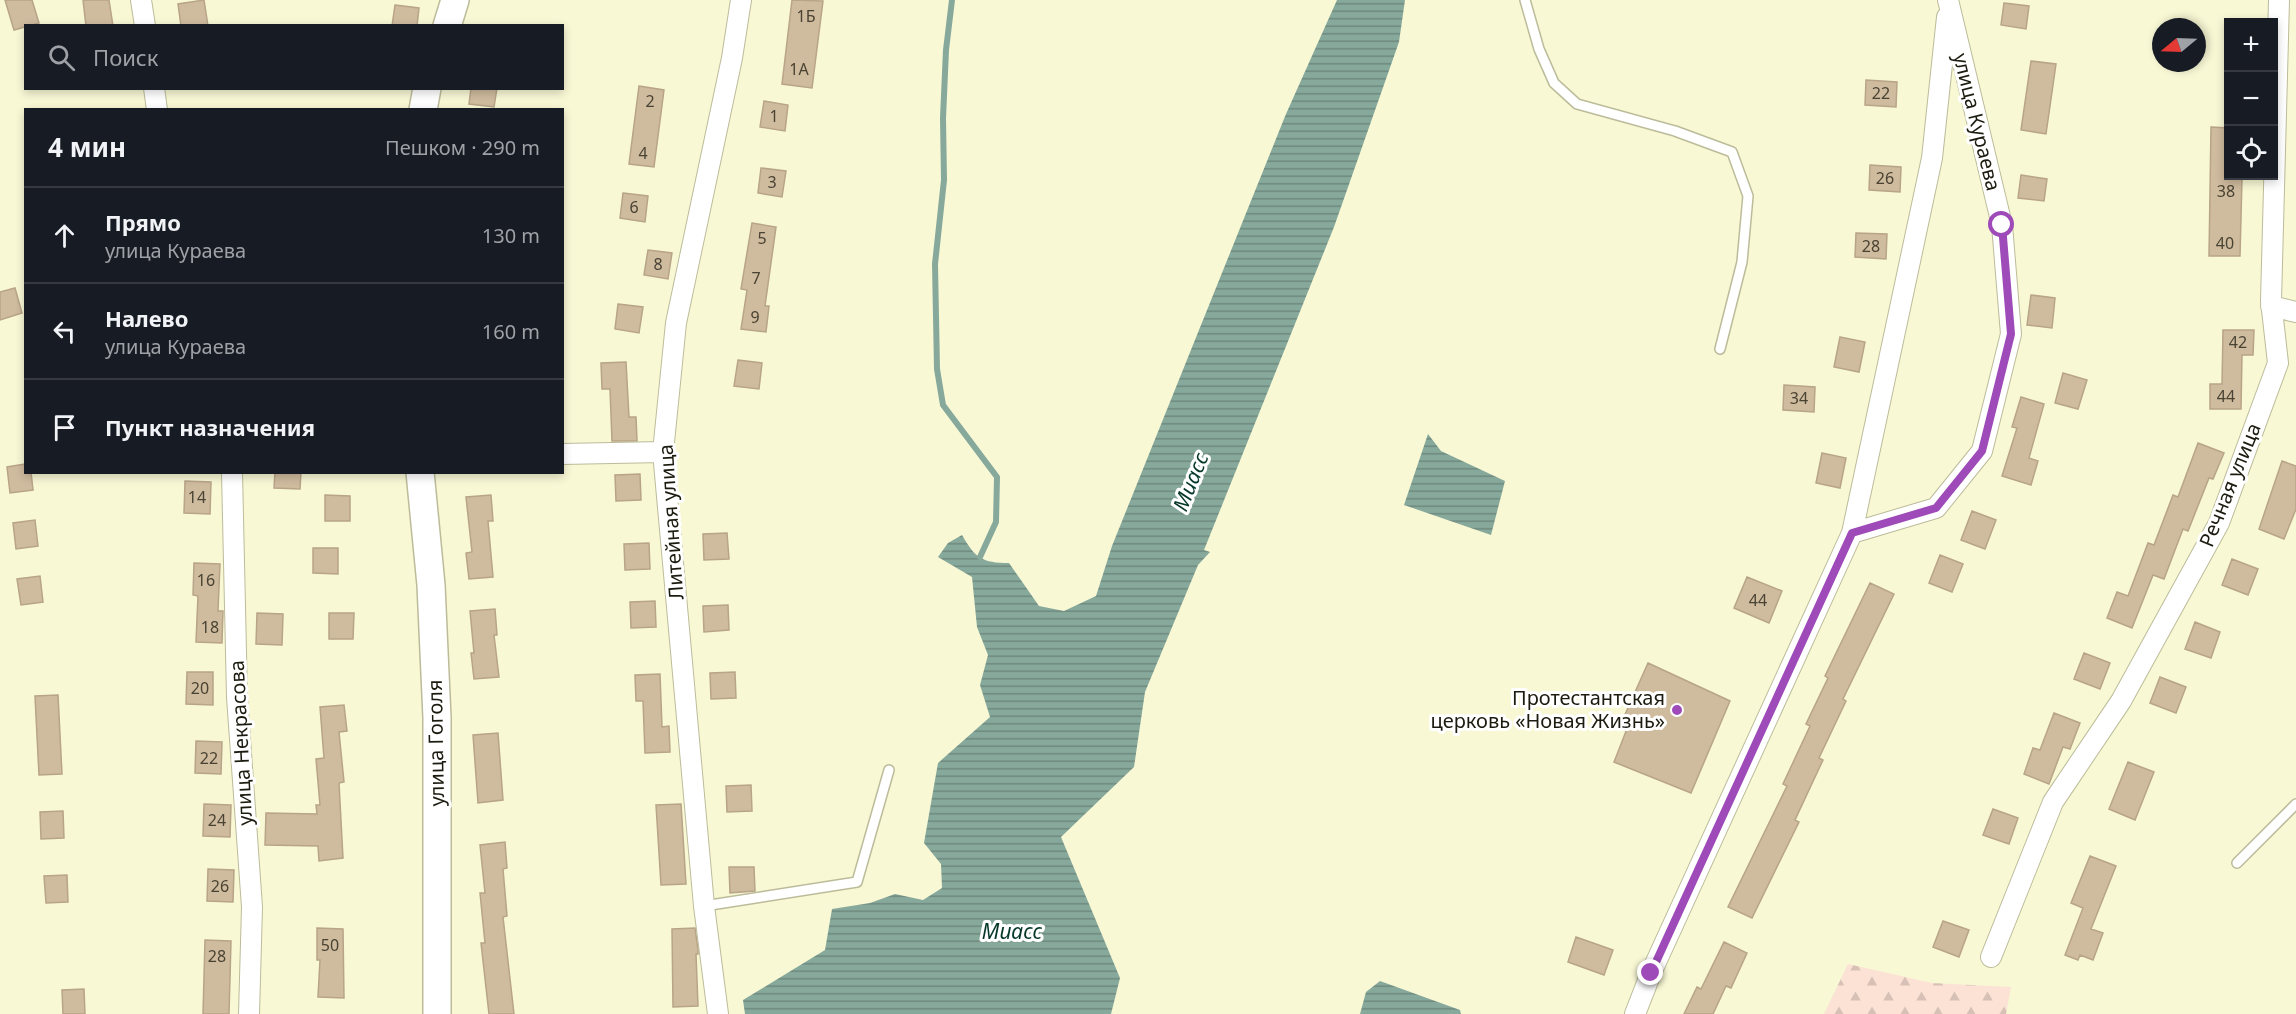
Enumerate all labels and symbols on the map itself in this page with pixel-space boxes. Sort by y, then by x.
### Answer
house number: 1Б [797,5,816,27]
north arrow [2152,18,2206,72]
street label: улица Кураева [1947,50,2008,194]
house number: 1А [789,58,809,80]
house number: 22 [1872,82,1890,104]
house number: 2 [645,90,655,112]
house number: 1 [769,105,779,127]
house number: 4 [638,142,648,164]
house number: 26 [1876,167,1894,189]
house number: 3 [767,171,777,193]
house number: 38 [2217,180,2235,202]
house number: 6 [629,196,639,218]
route start [1988,211,2014,237]
house number: 5 [757,227,767,249]
house number: 40 [2216,232,2234,254]
house number: 28 [1862,235,1880,257]
house number: 8 [653,253,663,275]
house number: 7 [751,267,761,289]
house number: 9 [750,306,760,328]
house number: 42 [2229,331,2247,353]
house number: 44 [2217,385,2235,407]
house number: 34 [1790,387,1808,409]
street label: Речная улица [2192,419,2267,551]
street label: Литейная улица [652,443,689,601]
water label: Миасс [1166,448,1214,515]
house number: 14 [188,486,206,508]
house number: 16 [197,569,215,591]
house number: 44 [1749,589,1767,611]
house number: 18 [201,616,219,638]
street label: улица Некрасова [223,660,258,826]
house number: 20 [191,677,209,699]
street label: улица Гоголя [421,679,450,807]
place label: Протестантская церковь «Новая Жизнь» [1430,684,1665,734]
marker: Протестантская церковь «Новая Жизнь» [1670,703,1684,717]
house number: 22 [200,747,218,769]
house number: 24 [208,809,226,831]
house number: 26 [211,875,229,897]
water label: Миасс [982,917,1043,945]
house number: 50 [321,934,339,956]
house number: 28 [208,945,226,967]
route end [1637,959,1663,985]

